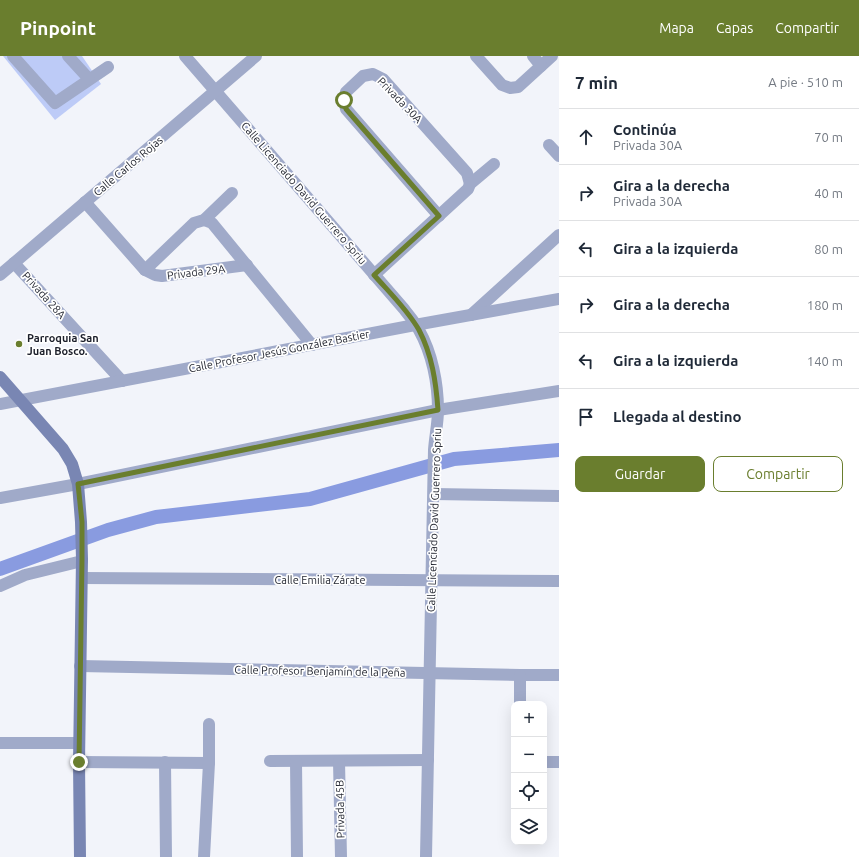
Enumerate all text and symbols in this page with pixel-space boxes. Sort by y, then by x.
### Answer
text: Pinpoint [20,17,96,39]
text: Mapa [659,20,694,36]
text: Capas [716,20,753,36]
text: Compartir [775,20,839,36]
text: 7 min [575,73,618,92]
street label: Privada 30A [375,75,425,126]
text: A pie · 510 m [768,75,843,89]
route start [335,91,353,109]
street label: Calle Licenciado David Guerrero Spriu [239,120,369,266]
text: Continúa [613,121,677,138]
icon: ahead [575,126,597,148]
text: 70 m [814,130,843,144]
street label: Calle Carlos Rojas [91,134,165,198]
text: Privada 30A [613,138,682,152]
text: Gira a la derecha [613,177,730,194]
icon: right [575,182,597,204]
text: 40 m [814,186,843,200]
text: Privada 30A [613,194,682,208]
icon: left [575,238,597,260]
text: Gira a la izquierda [613,240,739,257]
text: 80 m [814,242,843,256]
street label: Privada 29A [166,262,227,282]
street label: Privada 28A [20,269,69,321]
icon: right [575,294,597,316]
text: Gira a la derecha [613,296,730,313]
text: 180 m [807,298,843,312]
street label: Calle Profesor Jesús González Bastier [188,327,371,374]
place label: Parroquia San Juan Bosco. [27,332,99,357]
marker: Parroquia San Juan Bosco. [14,339,24,349]
icon: left [575,350,597,372]
text: Gira a la izquierda [613,352,739,369]
text: 140 m [807,354,843,368]
icon: arrive [575,406,597,428]
text: Llegada al destino [613,408,742,425]
street label: Calle Licenciado David Guerrero Spriu [425,428,443,612]
button: Guardar [575,456,705,492]
button: Compartir [713,456,843,492]
street label: Calle Emilia Zárate [275,574,365,586]
street label: Calle Profesor Benjamín de la Peña [234,664,406,678]
map controls [511,701,547,845]
button: + [511,701,547,737]
button: − [511,737,547,773]
route end [70,753,88,771]
button: locate [511,773,547,809]
street label: Privada 45B [333,780,347,838]
button: layers [511,809,547,845]

